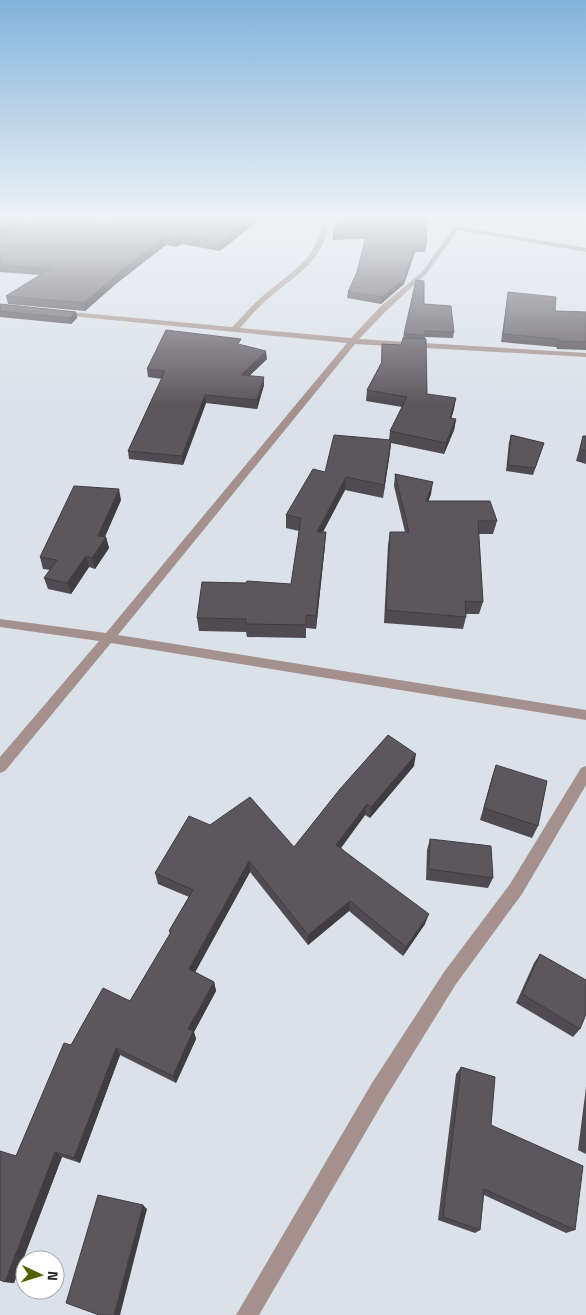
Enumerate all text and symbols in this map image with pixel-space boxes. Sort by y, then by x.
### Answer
north arrow [15,1250,65,1300]
text: N [43,1270,64,1282]

